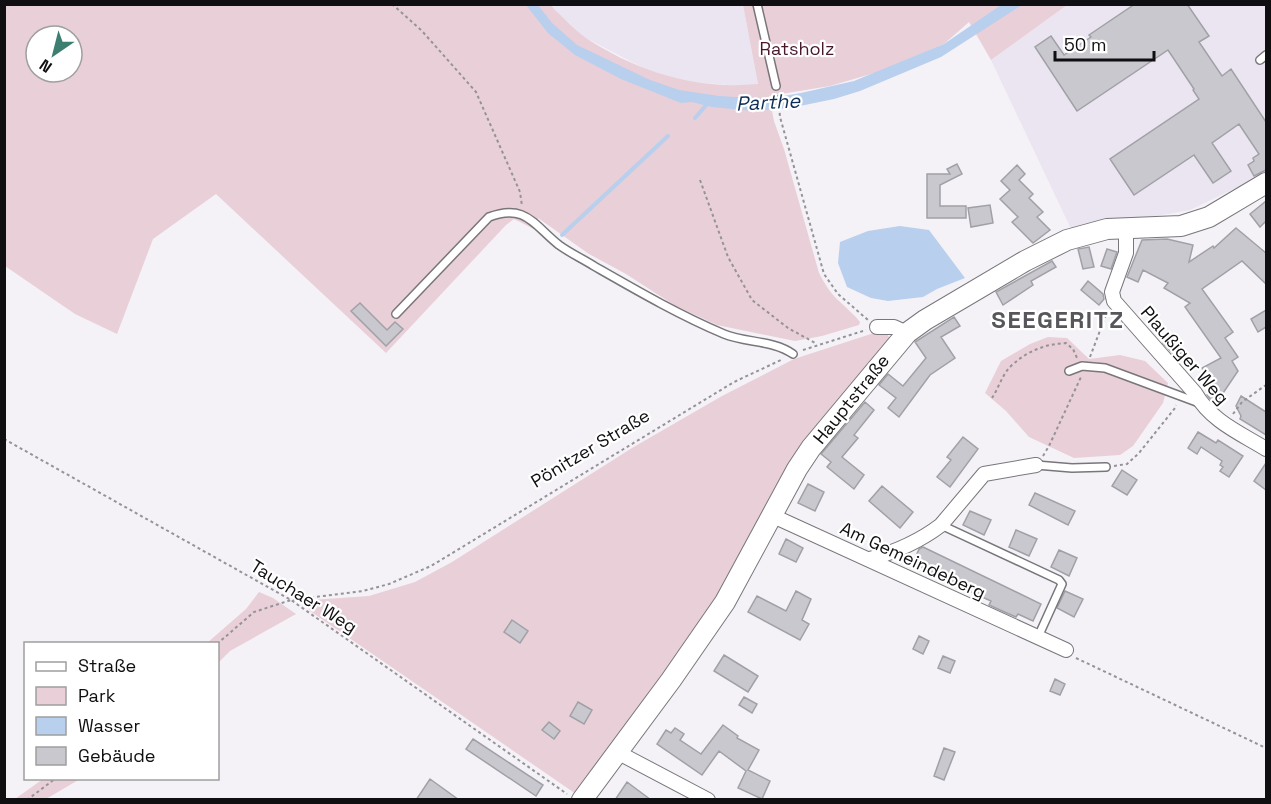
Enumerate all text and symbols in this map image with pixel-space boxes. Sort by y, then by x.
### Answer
north arrow [24,24,84,84]
scale bar [1055,24,1154,62]
text: 50 m [1064,33,1106,56]
park label: Ratsholz [760,37,834,60]
text: N [35,54,56,78]
water label: Parthe [735,87,802,117]
street label: Plaußiger Weg [1136,301,1234,409]
district label: SEEGERITZ [991,304,1125,335]
street label: Hauptstraße [808,349,894,449]
street label: Pönitzer Straße [526,403,654,493]
street label: Am Gemeindeberg [837,516,989,604]
street label: Tauchaer Weg [246,554,362,638]
legend [24,642,219,780]
text: Straße [78,654,136,677]
text: Park [78,684,116,707]
text: Wasser [78,714,140,737]
text: Gebäude [78,744,156,767]

